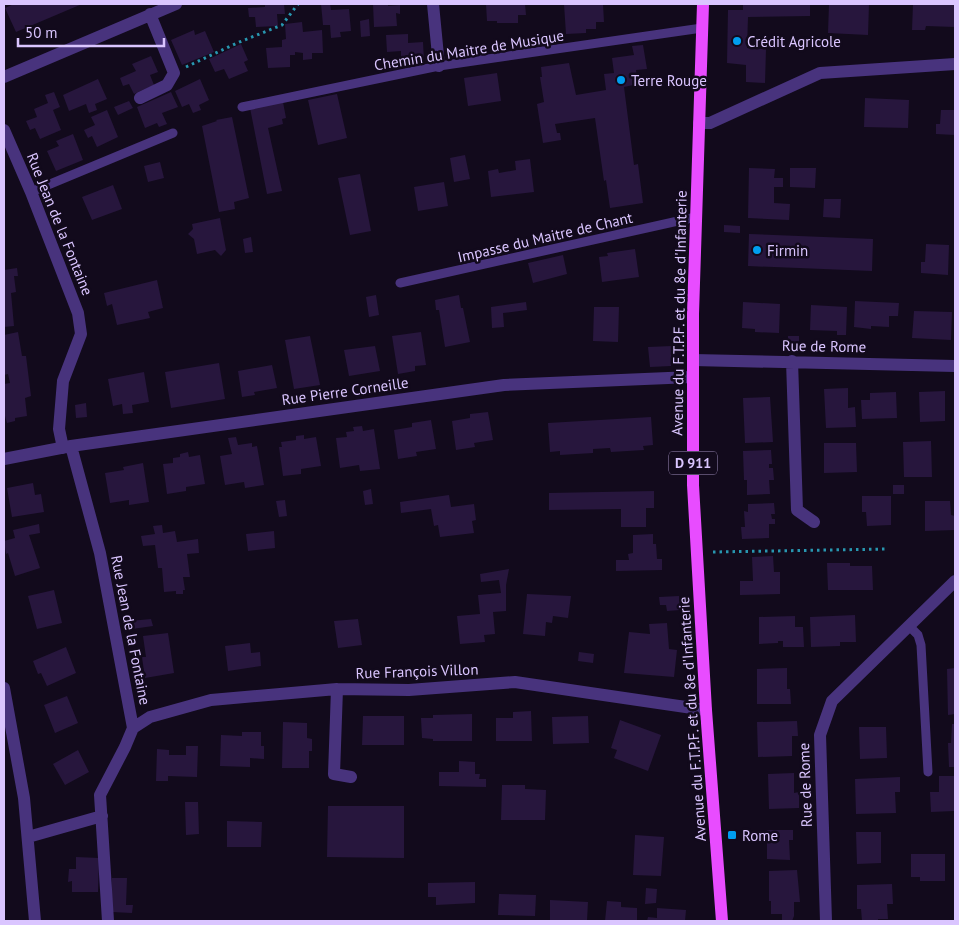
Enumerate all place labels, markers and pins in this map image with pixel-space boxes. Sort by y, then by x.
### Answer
place label: Crédit Agricole [747,32,841,51]
marker: Crédit Agricole [731,35,743,47]
place label: Terre Rouge [631,71,707,90]
marker: Terre Rouge [615,74,627,86]
place label: Firmin [767,241,808,260]
marker: Firmin [751,244,763,256]
place label: Rome [742,826,778,845]
marker: Rome [726,829,738,841]

